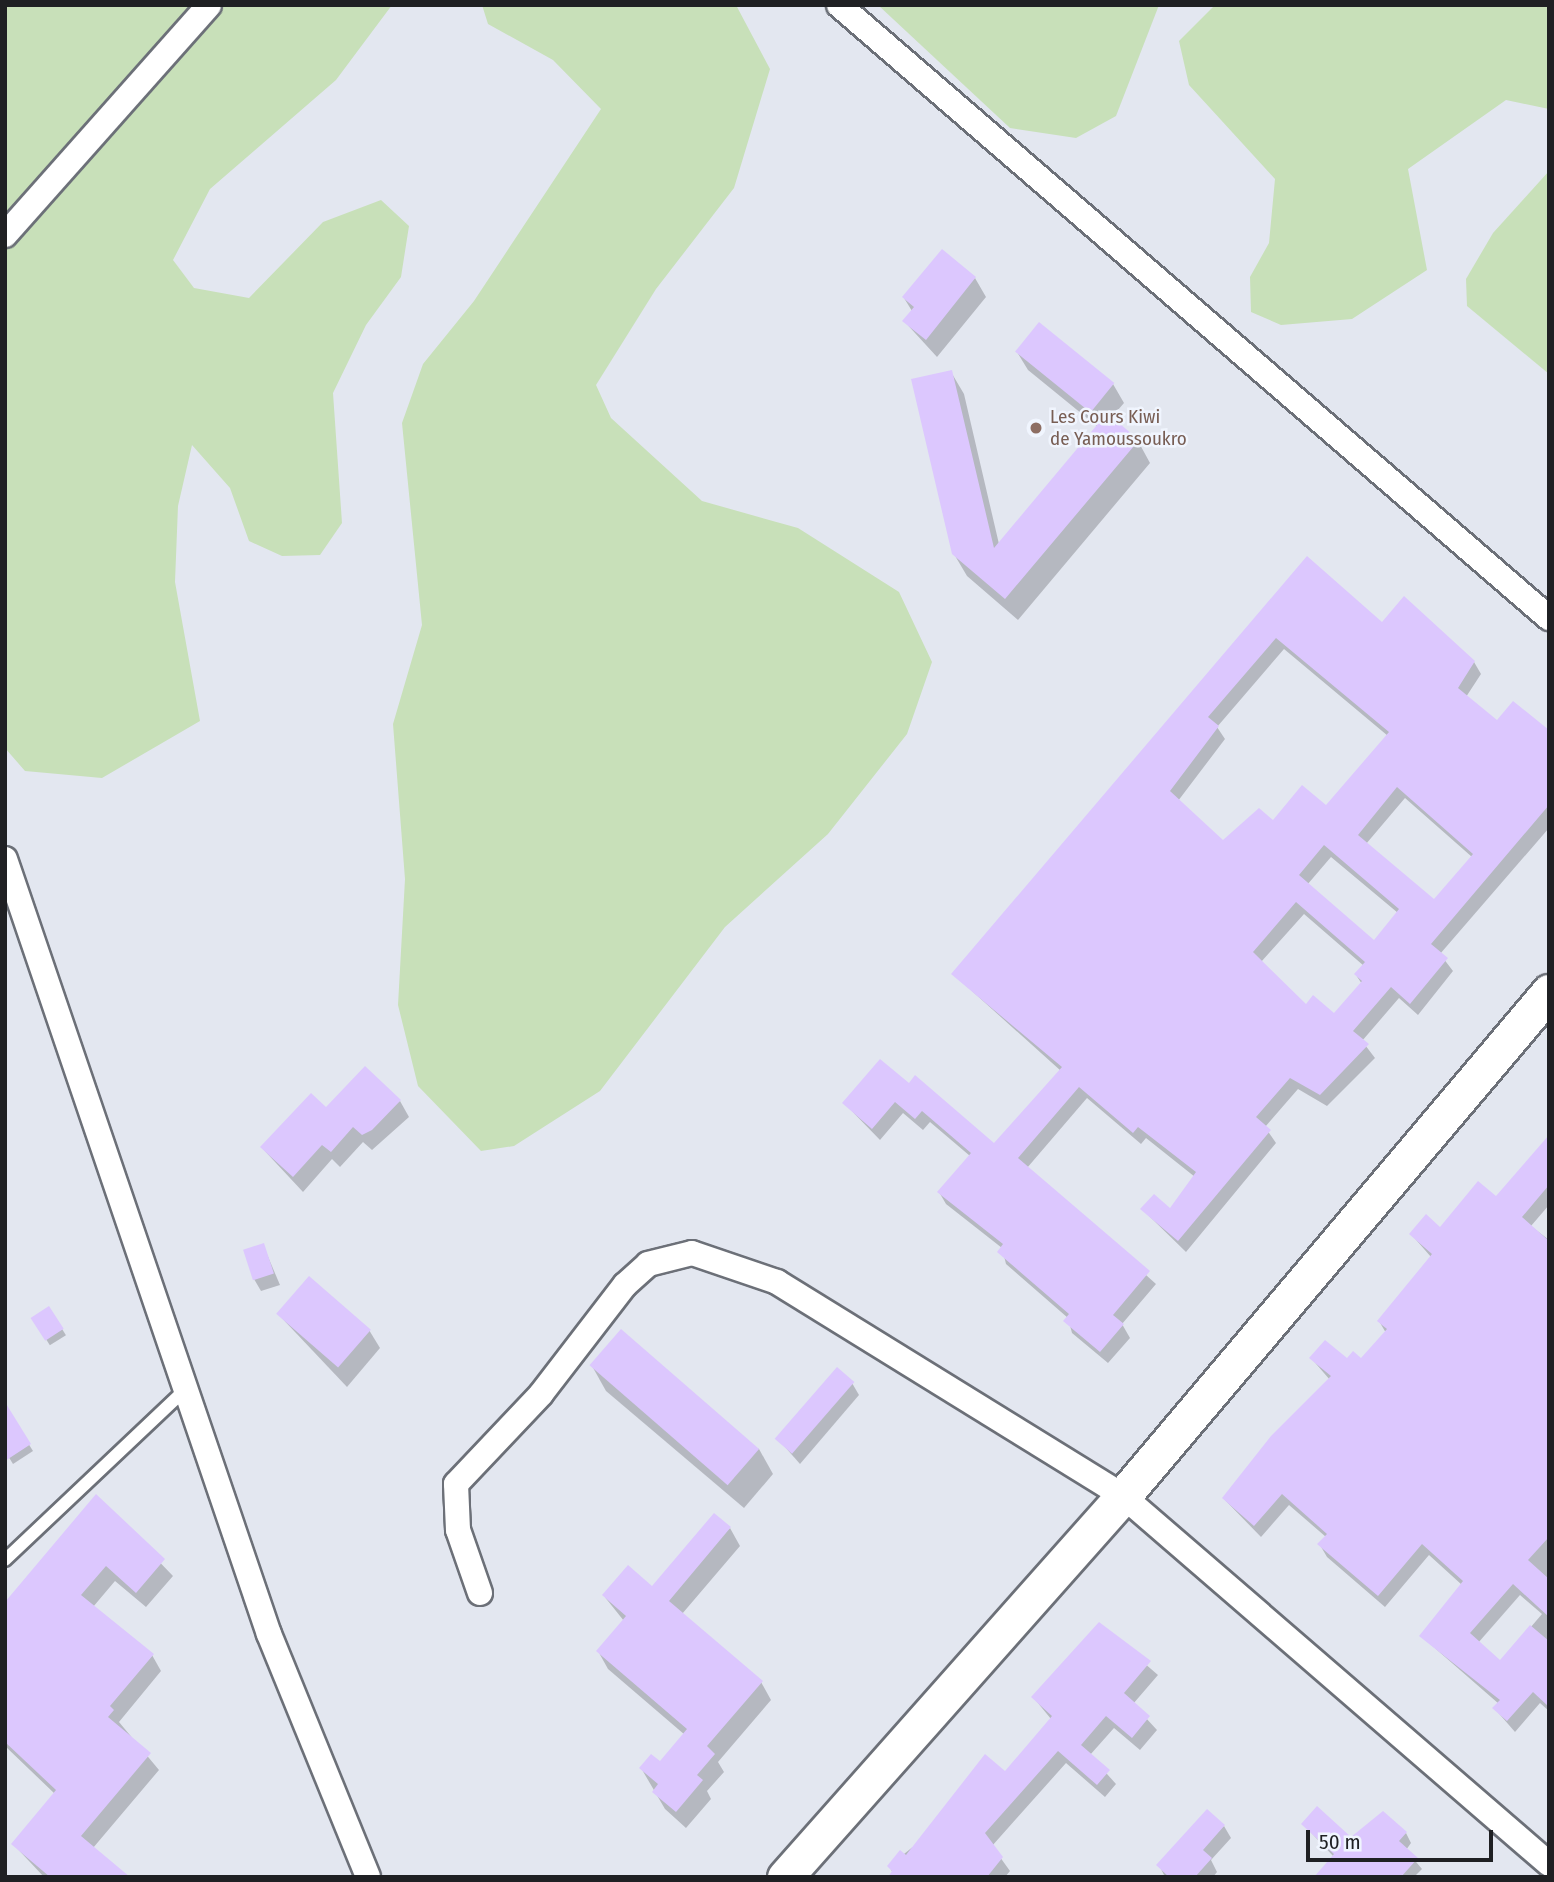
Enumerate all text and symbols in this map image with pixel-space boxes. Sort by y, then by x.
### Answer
place label: Les Cours Kiwi de Yamoussoukro [1050,406,1187,450]
marker: Les Cours Kiwi de Yamoussoukro [1028,420,1044,436]
scale bar [1309,1815,1496,1859]
text: 50 m [1319,1829,1361,1855]

